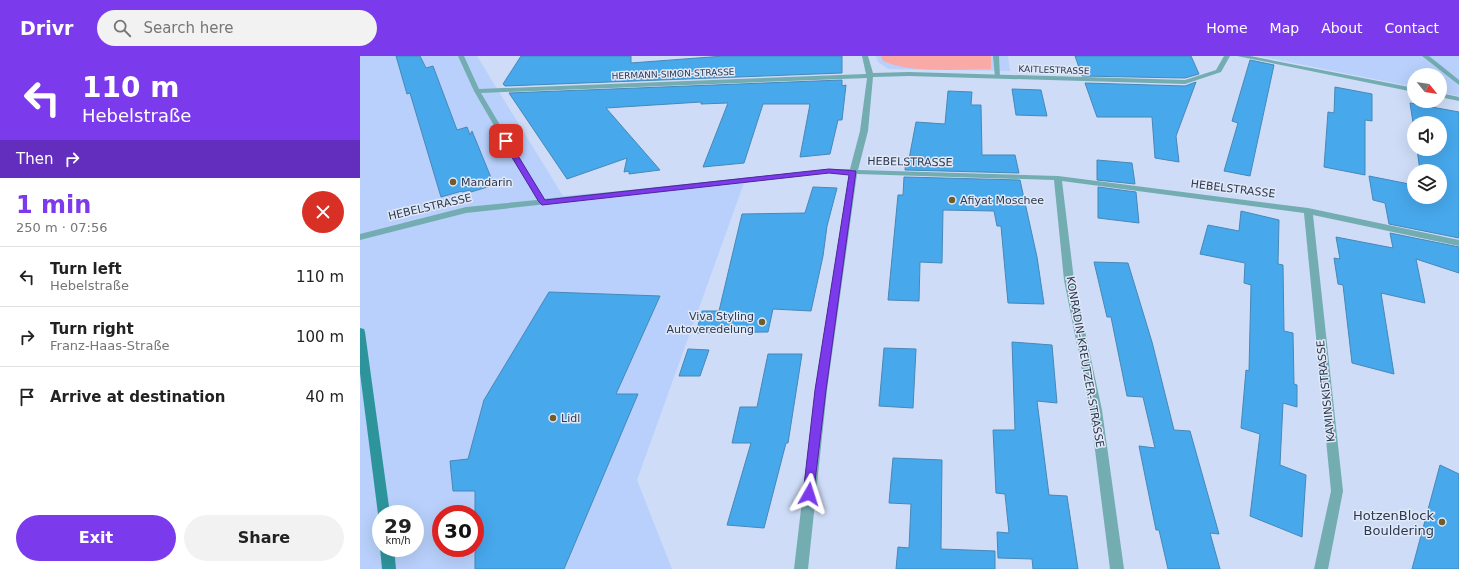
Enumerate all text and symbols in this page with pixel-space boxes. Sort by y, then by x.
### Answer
search box [97,10,377,46]
text: Drivr [20,17,73,39]
icon: search [111,17,133,39]
text: Search here [143,19,234,37]
text: Home [1206,20,1248,36]
text: Map [1270,20,1299,36]
text: About [1321,20,1363,36]
text: Contact [1385,20,1439,36]
street label: KAITLESTRASSE [1018,64,1090,76]
street label: HERMANN-SIMON-STRASSE [611,67,735,81]
north arrow [1407,68,1447,108]
map controls [1407,68,1447,204]
text: 110 m [82,71,179,104]
icon: left [16,72,68,124]
text: Hebelstraße [82,105,191,126]
button: sound [1407,116,1447,156]
pin [489,124,523,158]
icon: arrive [495,130,517,152]
icon: right [61,148,83,170]
text: Then [16,150,53,168]
street label: HEBELSTRASSE [867,155,953,169]
button: layers [1407,164,1447,204]
place label: Mandarin [461,176,513,189]
marker: Mandarin [448,177,458,187]
street label: HEBELSTRASSE [1190,177,1276,201]
text: 1 min [16,191,91,219]
button: close [302,191,344,233]
street label: HEBELSTRASSE [387,191,473,223]
place label: Afiyat Moschee [960,194,1044,207]
marker: Afiyat Moschee [947,195,957,205]
text: 250 m · 07:56 [16,220,107,235]
text: Turn left [50,260,122,278]
icon: left [16,266,38,288]
text: 110 m [296,268,344,286]
street label: KONRADIN-KREUTZER-STRASSE [1064,275,1106,449]
text: Hebelstraße [50,278,129,293]
place label: Viva Styling Autoveredelung [666,310,754,336]
marker: Viva Styling Autoveredelung [757,317,767,327]
text: Turn right [50,320,134,338]
icon: right [16,326,38,348]
text: 100 m [296,328,344,346]
text: Franz-Haas-Straße [50,338,170,353]
street label: KAMINSKISTRASSE [1314,339,1338,443]
icon: arrive [16,386,38,408]
text: Arrive at destination [50,388,225,406]
text: 40 m [306,388,344,406]
place label: Lidl [561,412,580,425]
marker: Lidl [548,413,558,423]
position arrow [788,473,830,515]
speed limit sign: 30 [432,505,484,557]
place label: HotzenBlock Bouldering [1353,508,1434,538]
text: 29 [384,514,412,538]
button: Exit [16,515,176,561]
button: Share [184,515,344,561]
marker: HotzenBlock Bouldering [1437,517,1447,527]
text: km/h [385,535,411,546]

